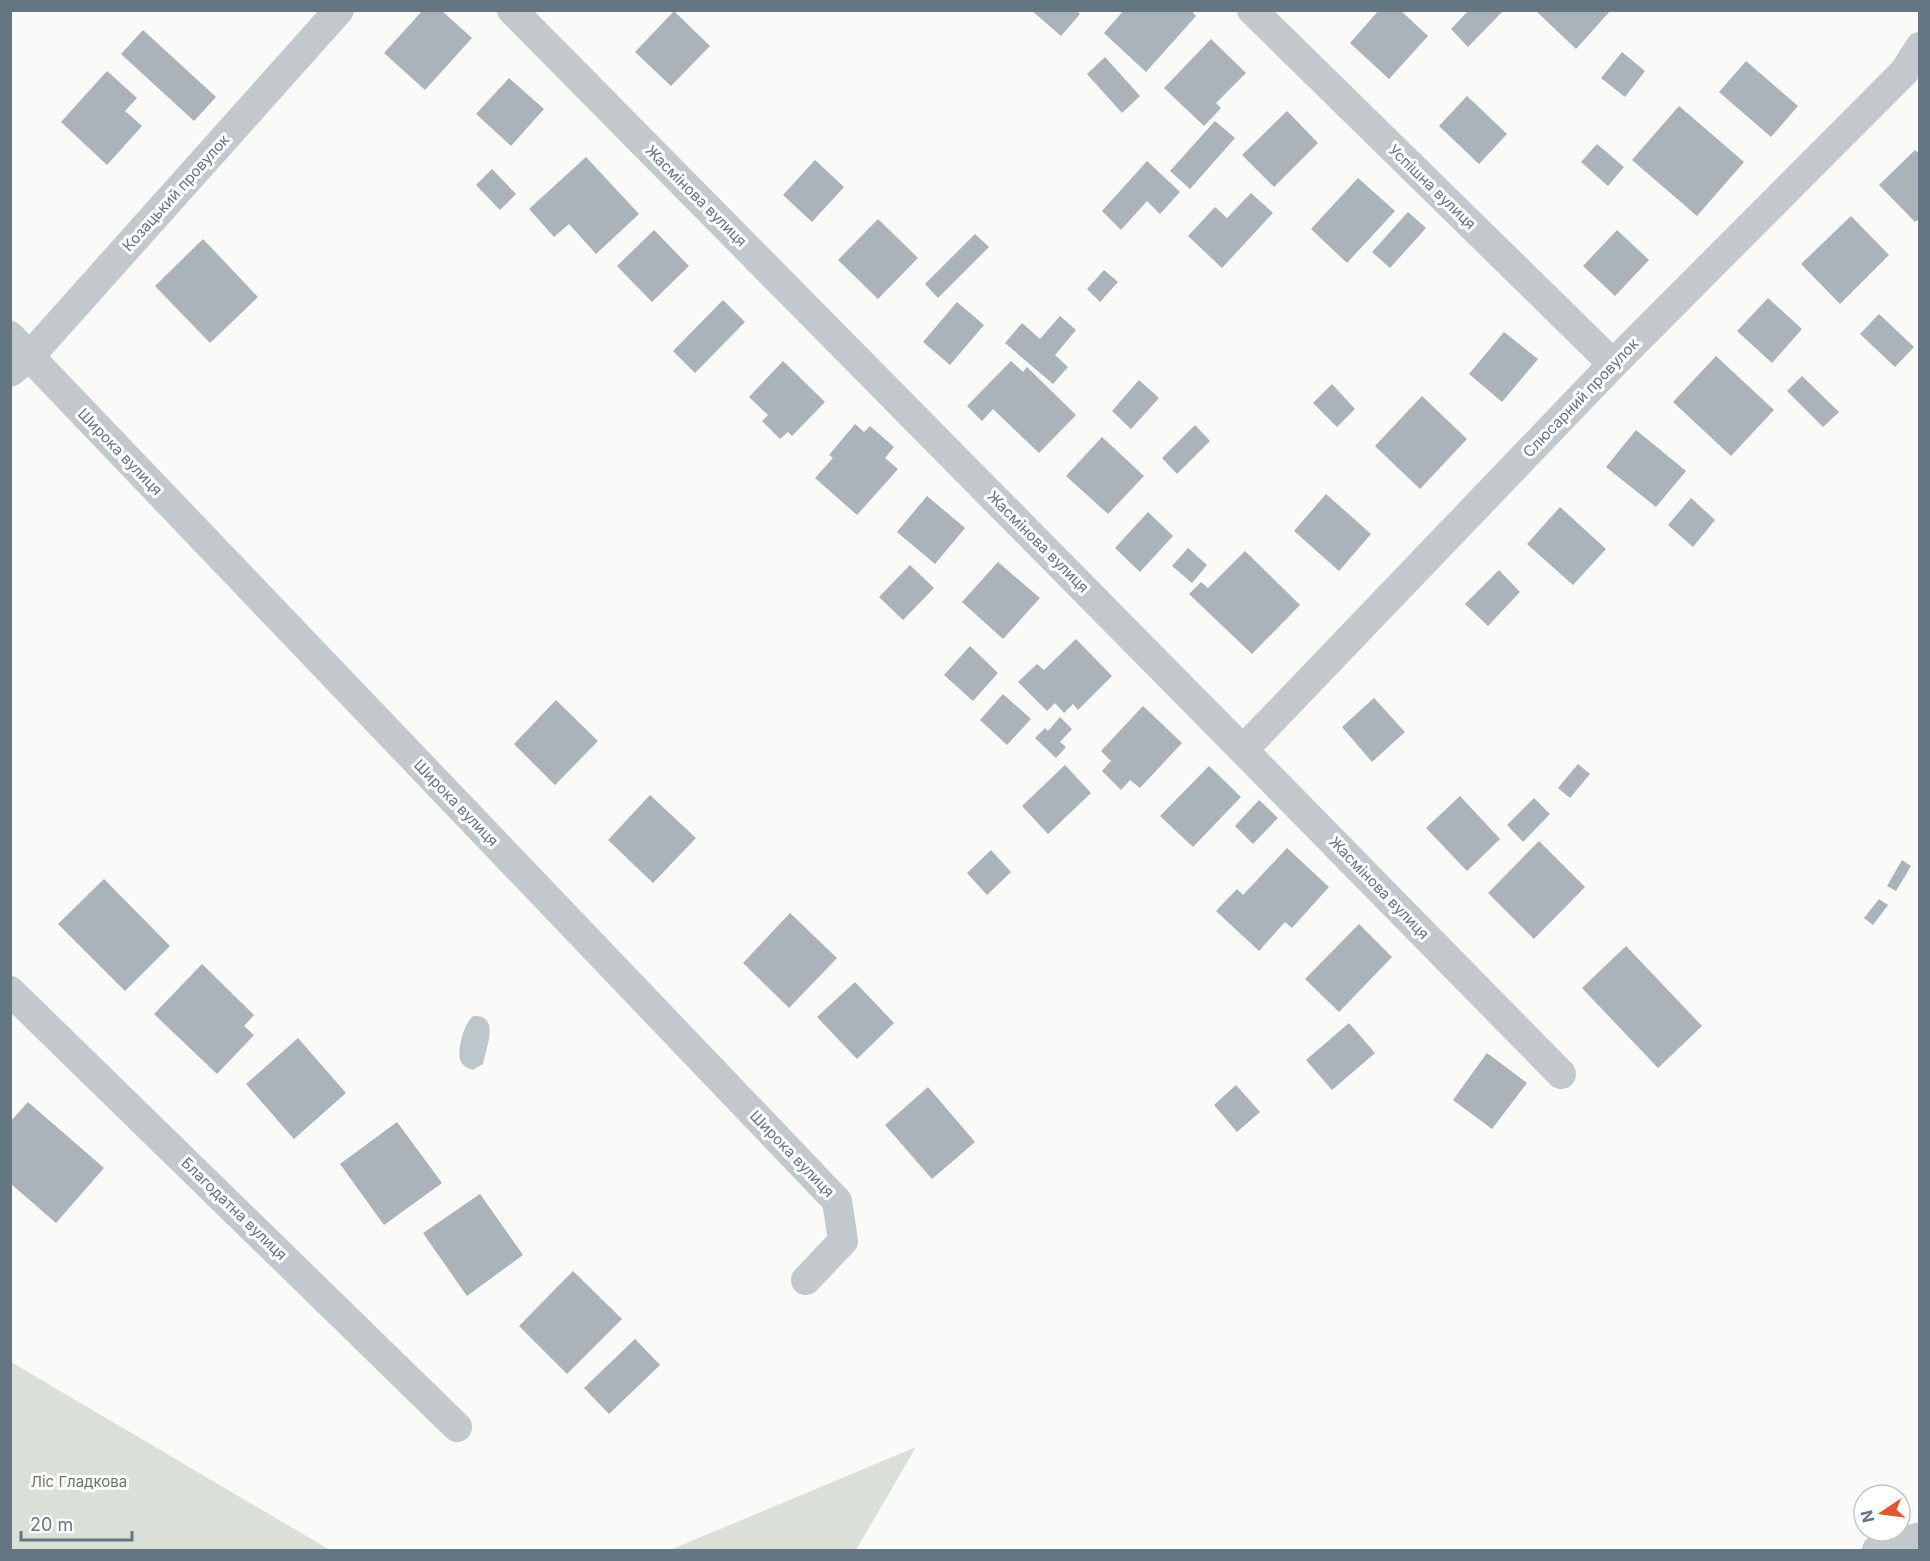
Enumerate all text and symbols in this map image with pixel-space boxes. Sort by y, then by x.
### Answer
street label: Козацький провулок [118,130,233,255]
street label: Успішна вулиця [1385,140,1480,233]
street label: Жасмінова вулиця [642,141,751,250]
street label: Слюсарний провулок [1519,334,1642,461]
street label: Широка вулиця [74,404,167,499]
street label: Жасмінова вулиця [984,487,1093,596]
street label: Широка вулиця [410,755,503,850]
street label: Жасмінова вулиця [1325,832,1433,943]
street label: Широка вулиця [746,1106,839,1201]
street label: Благодатна вулиця [178,1153,291,1264]
park label: Ліс Гладкова [31,1472,127,1491]
north arrow [1852,1483,1912,1543]
scale bar [21,1504,132,1542]
text: N [1856,1508,1879,1525]
text: 20 m [30,1514,73,1535]

